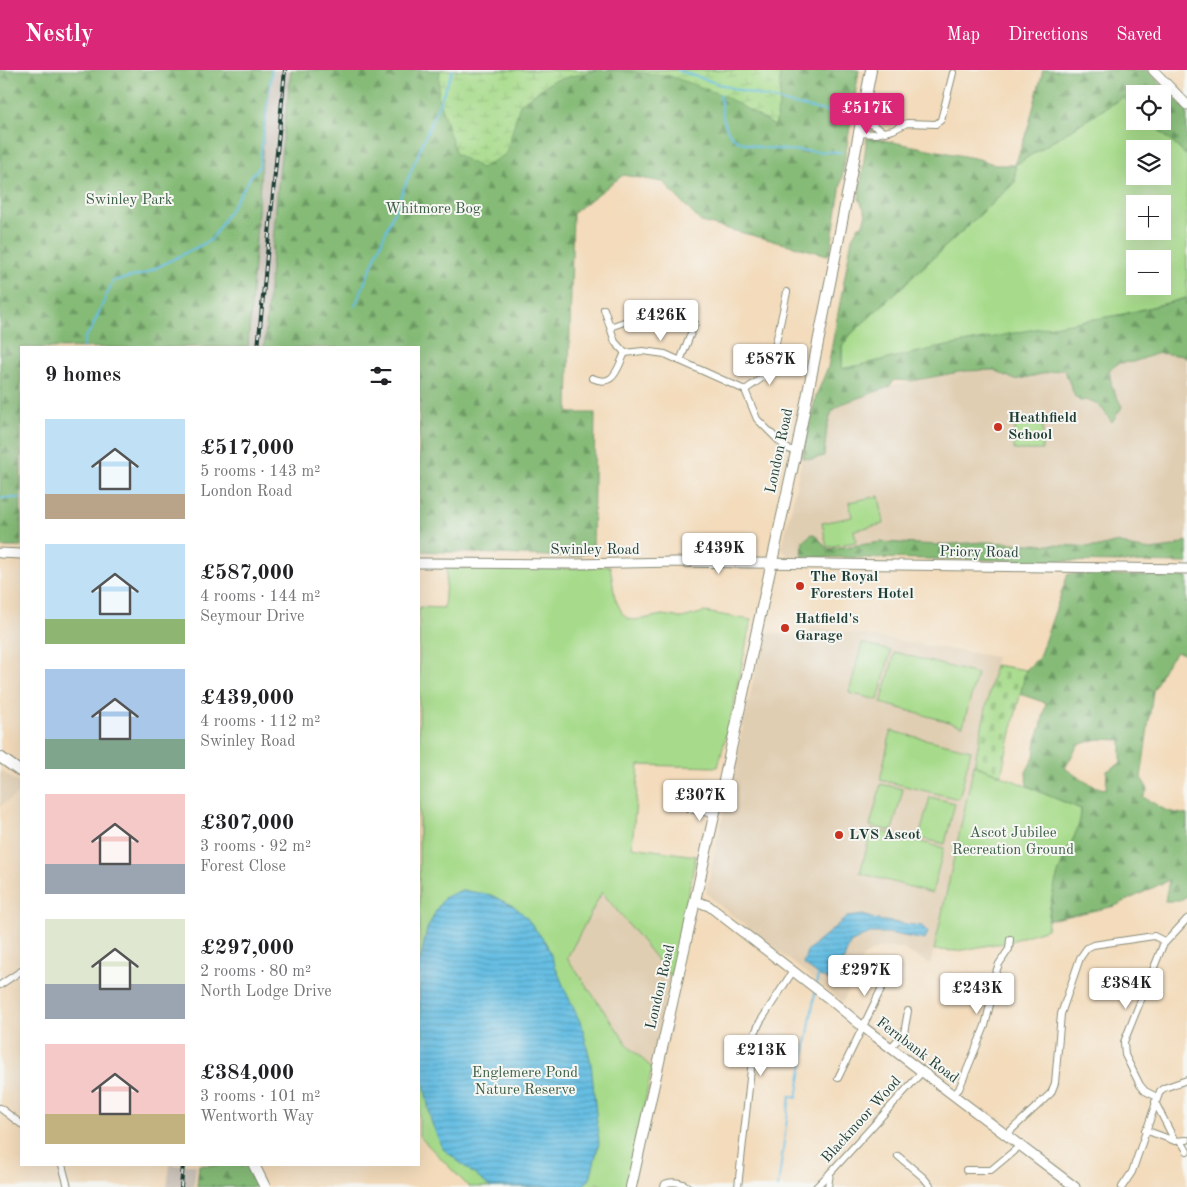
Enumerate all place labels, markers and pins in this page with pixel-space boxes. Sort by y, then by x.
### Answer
pin: £517K [832,92,902,135]
pin: £426K [626,300,696,342]
pin: £587K [735,344,805,386]
place label: Heathfield School [1008,411,1077,443]
marker: Heathfield School [992,421,1004,433]
pin: £439K [684,532,754,575]
place label: The Royal Foresters Hotel [810,570,914,602]
marker: The Royal Foresters Hotel [794,580,806,592]
place label: Hatfield's Garage [795,612,859,644]
marker: Hatfield's Garage [779,622,791,634]
pin: £307K [665,780,735,822]
place label: LVS Ascot [849,828,922,843]
marker: LVS Ascot [833,829,845,841]
pin: £297K [830,954,900,997]
pin: £384K [1091,968,1161,1010]
pin: £243K [942,972,1012,1015]
pin: £213K [726,1034,796,1077]

